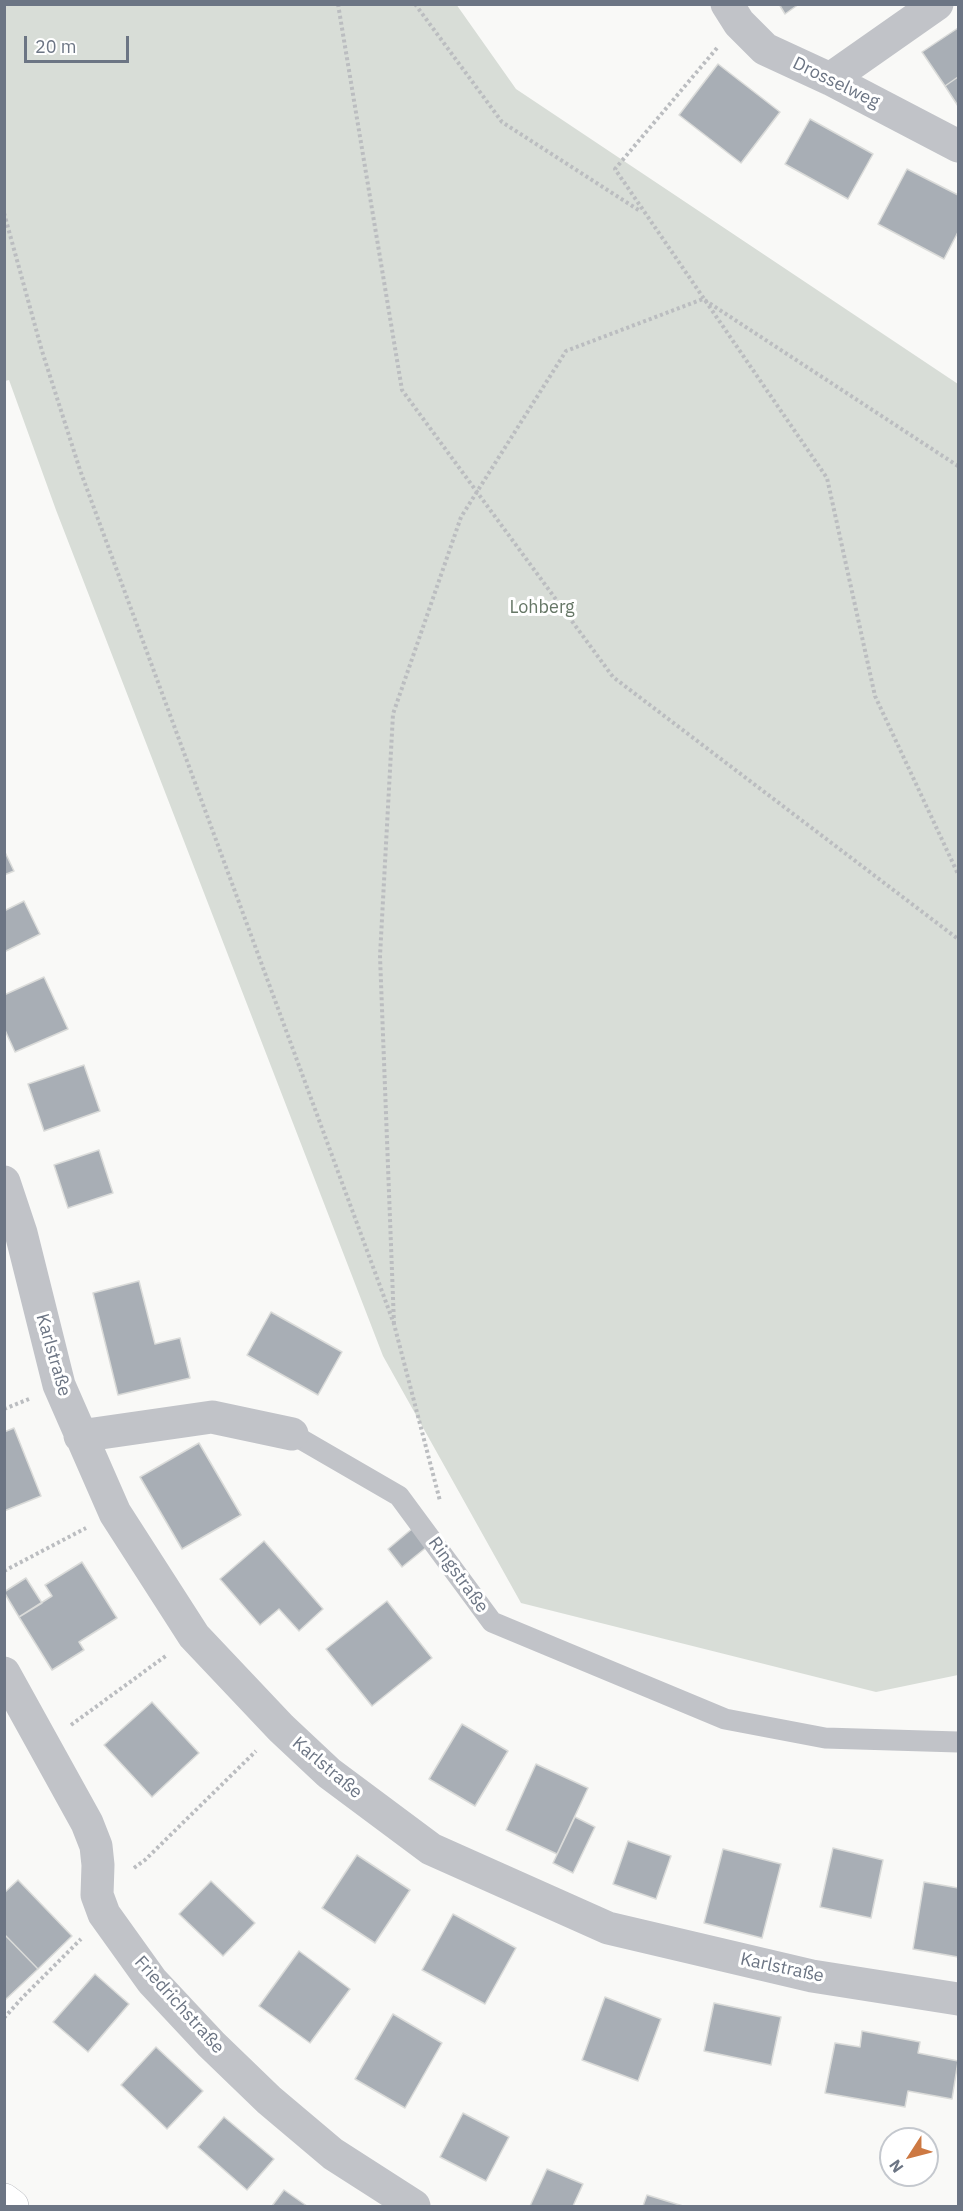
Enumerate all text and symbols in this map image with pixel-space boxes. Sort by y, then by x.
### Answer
scale bar [27,24,132,62]
text: 20 m [35,35,77,58]
street label: Drosselweg [789,53,883,113]
park label: Lohberg [509,597,575,619]
street label: Karlstraße [31,1311,75,1399]
street label: Ringstraße [423,1533,493,1617]
street label: Karlstraße [288,1732,366,1804]
street label: Karlstraße [738,1949,826,1987]
street label: Friedrichstraße [129,1952,229,2058]
north arrow [879,2127,939,2187]
text: N [885,2156,908,2177]

